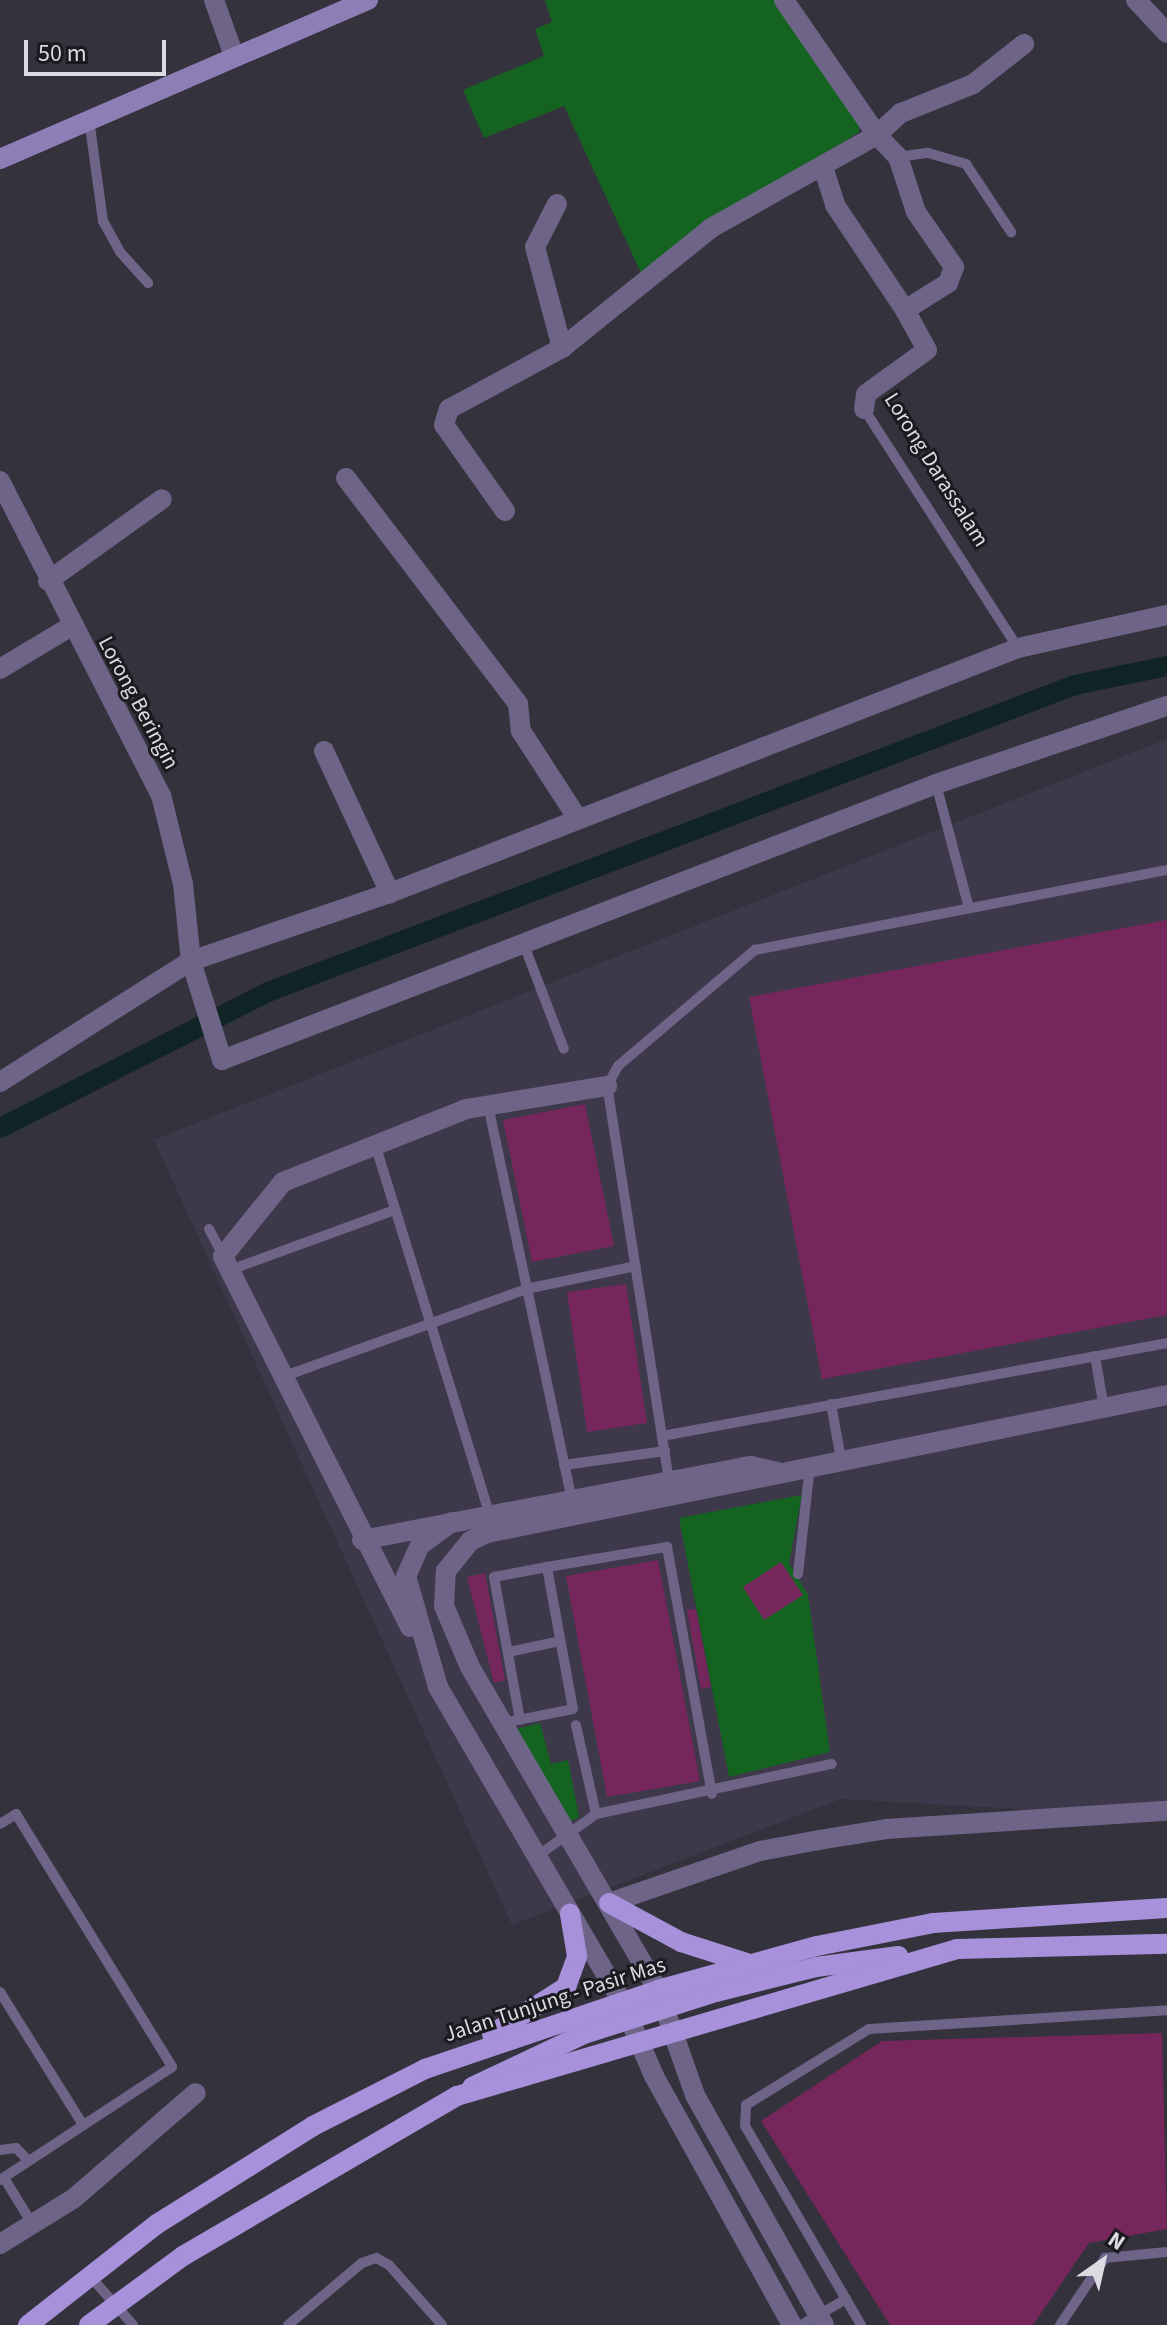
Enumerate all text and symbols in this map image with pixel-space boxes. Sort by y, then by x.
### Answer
scale bar [28,24,170,74]
text: 50 m [38,36,87,71]
street label: Lorong Darassalam [878,388,994,552]
street label: Lorong Beringin [92,632,184,774]
street label: Jalan Tunjung - Pasir Mas [441,1952,669,2048]
north arrow [1063,2221,1143,2301]
text: N [1101,2224,1131,2258]

